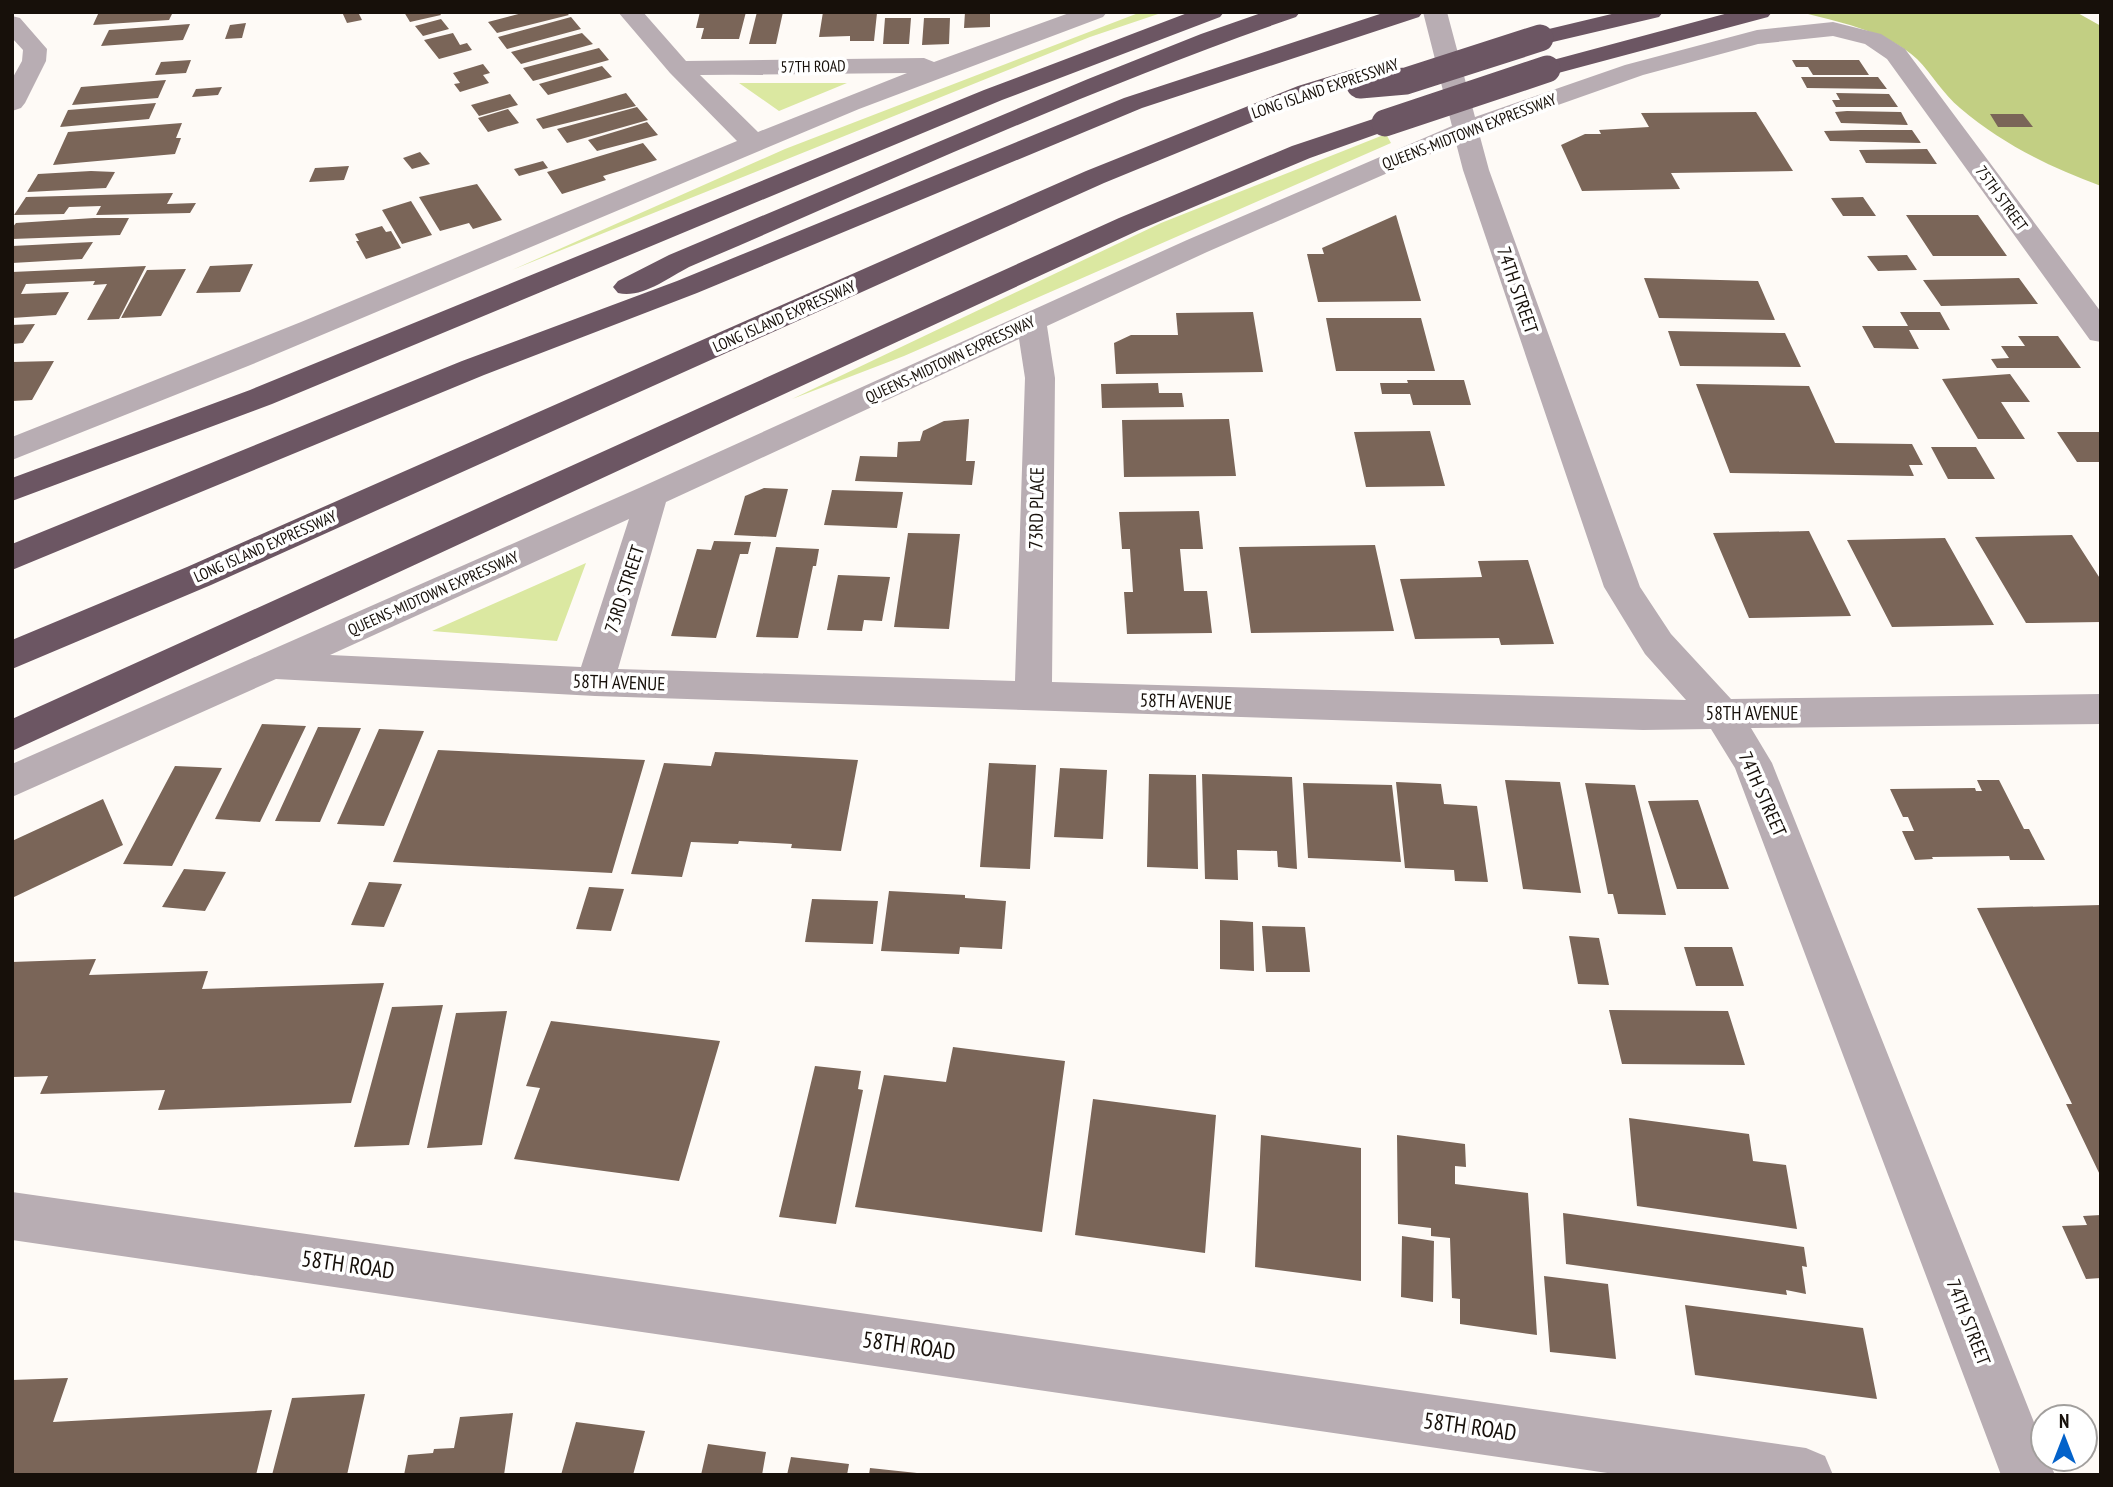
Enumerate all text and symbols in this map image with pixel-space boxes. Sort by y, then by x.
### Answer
street label: LONG ISLAND EXPRESSWAY [1249,53,1402,123]
street label: 57TH ROAD [780,55,846,77]
street label: QUEENS-MIDTOWN EXPRESSWAY [1379,88,1560,174]
street label: 75TH STREET [1972,161,2032,235]
street label: 74TH STREET [1492,243,1544,337]
street label: LONG ISLAND EXPRESSWAY [709,275,859,357]
street label: QUEENS-MIDTOWN EXPRESSWAY [862,311,1039,407]
street label: 73RD PLACE [1023,467,1049,549]
street label: LONG ISLAND EXPRESSWAY [190,505,340,587]
street label: 73RD STREET [599,542,650,636]
street label: QUEENS-MIDTOWN EXPRESSWAY [344,546,522,640]
street label: 58TH AVENUE [572,668,666,696]
street label: 58TH AVENUE [1139,687,1233,715]
street label: 58TH AVENUE [1706,701,1798,725]
street label: 74TH STREET [1734,748,1793,841]
street label: 58TH ROAD [300,1243,396,1285]
street label: 74TH STREET [1942,1276,1997,1369]
street label: 58TH ROAD [861,1324,957,1366]
north arrow [2029,1403,2099,1473]
street label: 58TH ROAD [1422,1405,1518,1447]
text: N [2059,1409,2069,1433]

